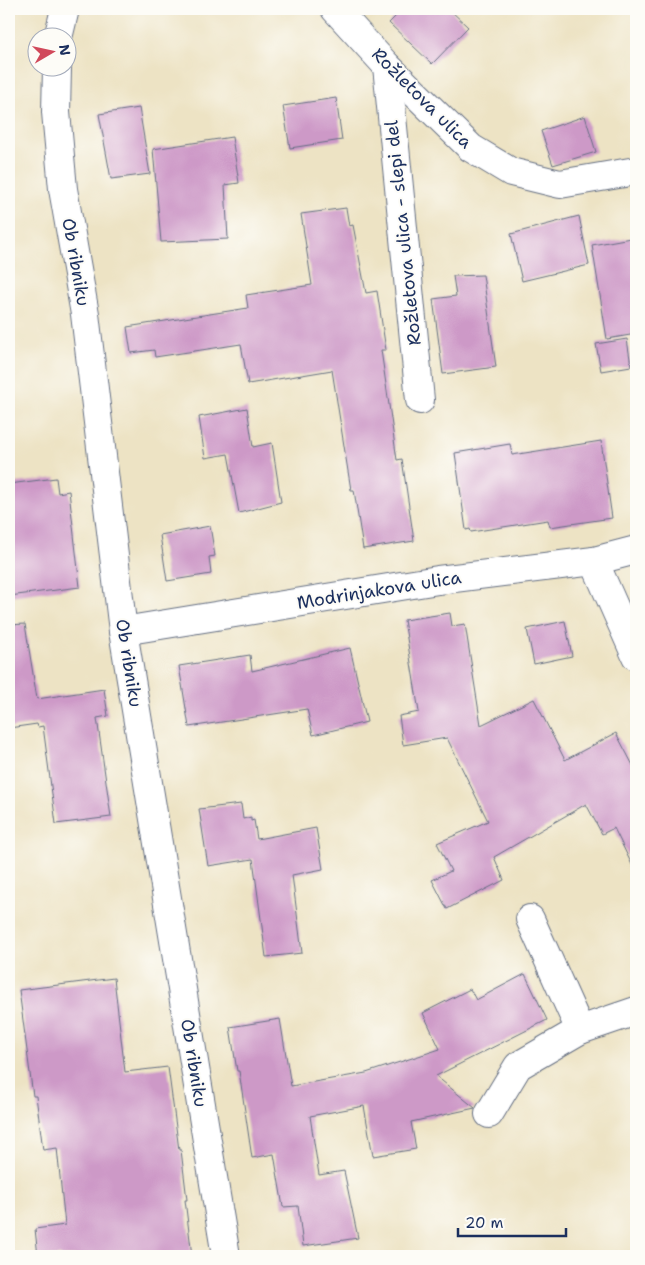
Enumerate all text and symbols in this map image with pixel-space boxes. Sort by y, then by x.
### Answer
north arrow [28,28,78,78]
street label: Rožletova ulica [366,42,478,154]
text: N [55,43,75,57]
street label: Rožletova ulica - slepi del [379,119,427,347]
street label: Ob ribniku [56,216,96,308]
street label: Modrinjakova ulica [295,565,463,615]
street label: Ob ribniku [110,617,148,709]
street label: Ob ribniku [175,1017,213,1109]
scale bar [458,1205,565,1237]
text: 20 m [465,1213,504,1233]

